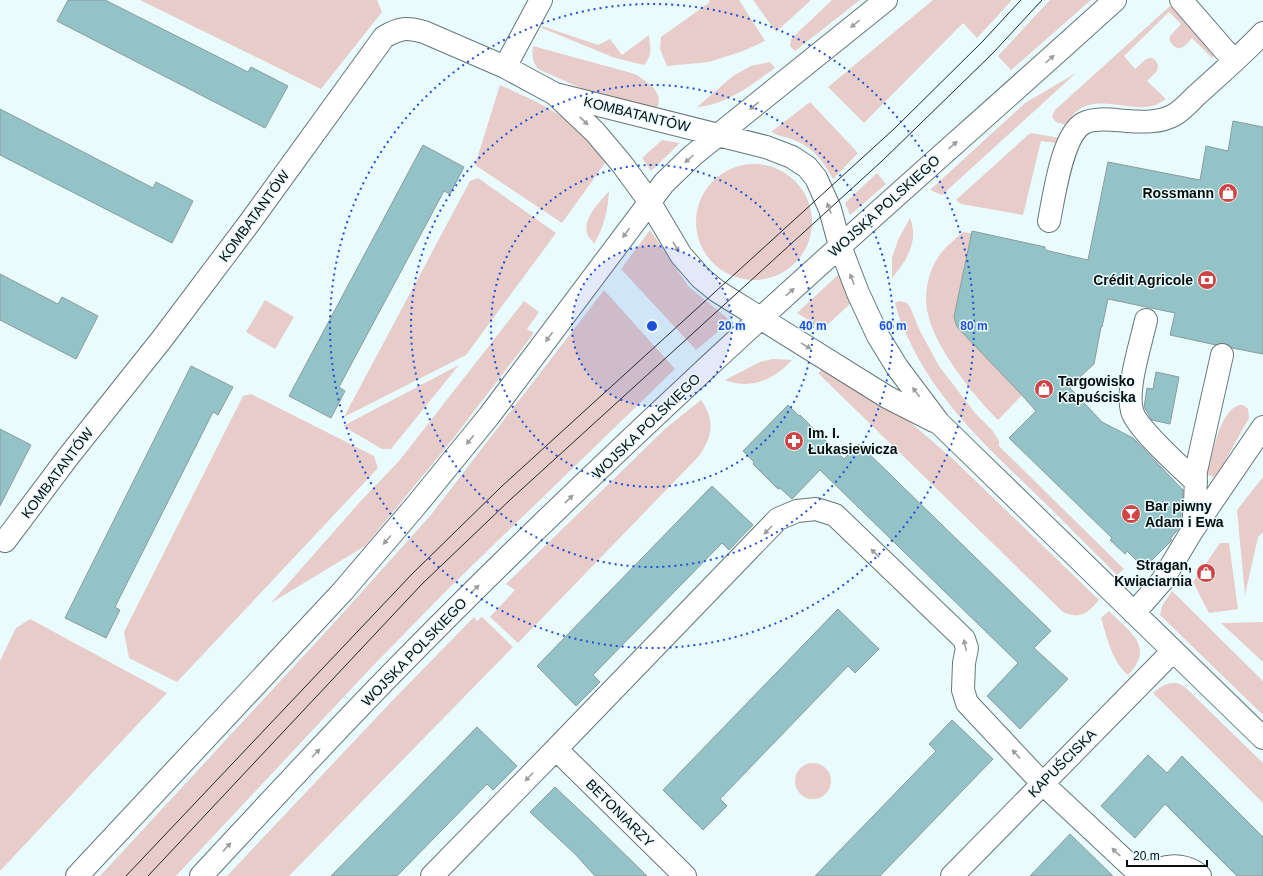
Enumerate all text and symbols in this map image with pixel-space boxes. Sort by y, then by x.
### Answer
one-way arrow [850,20,861,29]
one-way arrow [1045,54,1055,64]
street label: KOMBATANTÓW [582,93,693,135]
one-way arrow [749,102,760,110]
one-way arrow [579,116,589,126]
one-way arrow [947,141,958,150]
street label: WOJSKA POLSKIEGO [825,152,943,260]
one-way arrow [684,155,694,164]
street label: KOMBATANTÓW [215,167,293,265]
shop icon: Rossmann [1217,182,1239,204]
place label: Rossmann [1142,185,1214,201]
one-way arrow [826,202,832,214]
one-way arrow [623,228,631,238]
one-way arrow [673,241,680,253]
bank icon: Crédit Agricole [1196,269,1218,291]
place label: Crédit Agricole [1093,272,1193,288]
one-way arrow [849,273,855,285]
one-way arrow [785,288,794,297]
centre of rings [645,319,659,333]
text: 20 m [718,319,746,333]
text: 40 m [799,319,827,333]
text: 60 m [879,319,907,333]
text: 80 m [960,319,988,333]
one-way arrow [545,332,553,343]
one-way arrow [800,342,812,349]
street label: WOJSKA POLSKIEGO [589,370,703,482]
place label: Targowisko Kapuściska [1058,373,1136,405]
shop icon: Targowisko Kapuściska [1033,378,1055,400]
one-way arrow [912,387,920,397]
street label: KOMBATANTÓW [18,424,97,521]
place label: Im. I. Łukasiewicza [808,425,898,457]
pharmacy icon: Im. I. Łukasiewicza [783,430,805,452]
one-way arrow [465,435,474,446]
one-way arrow [564,494,574,504]
place label: Bar piwny Adam i Ewa [1145,498,1224,530]
bar icon: Bar piwny Adam i Ewa [1120,503,1142,525]
one-way arrow [763,525,772,535]
one-way arrow [382,535,391,546]
one-way arrow [870,548,880,558]
place label: Stragan, Kwiaciarnia [1114,557,1192,589]
shop icon: Stragan, Kwiaciarnia [1195,562,1217,584]
one-way arrow [470,584,480,594]
street label: WOJSKA POLSKIEGO [358,595,470,709]
one-way arrow [961,639,967,651]
street label: KAPUŚCISKA [1024,725,1100,800]
one-way arrow [311,748,321,758]
one-way arrow [1011,749,1021,759]
one-way arrow [524,772,534,782]
street label: BETONIARZY [583,776,658,851]
scale bar [1127,842,1207,868]
one-way arrow [222,843,231,852]
one-way arrow [1111,847,1121,856]
text: 20 m [1133,849,1160,863]

